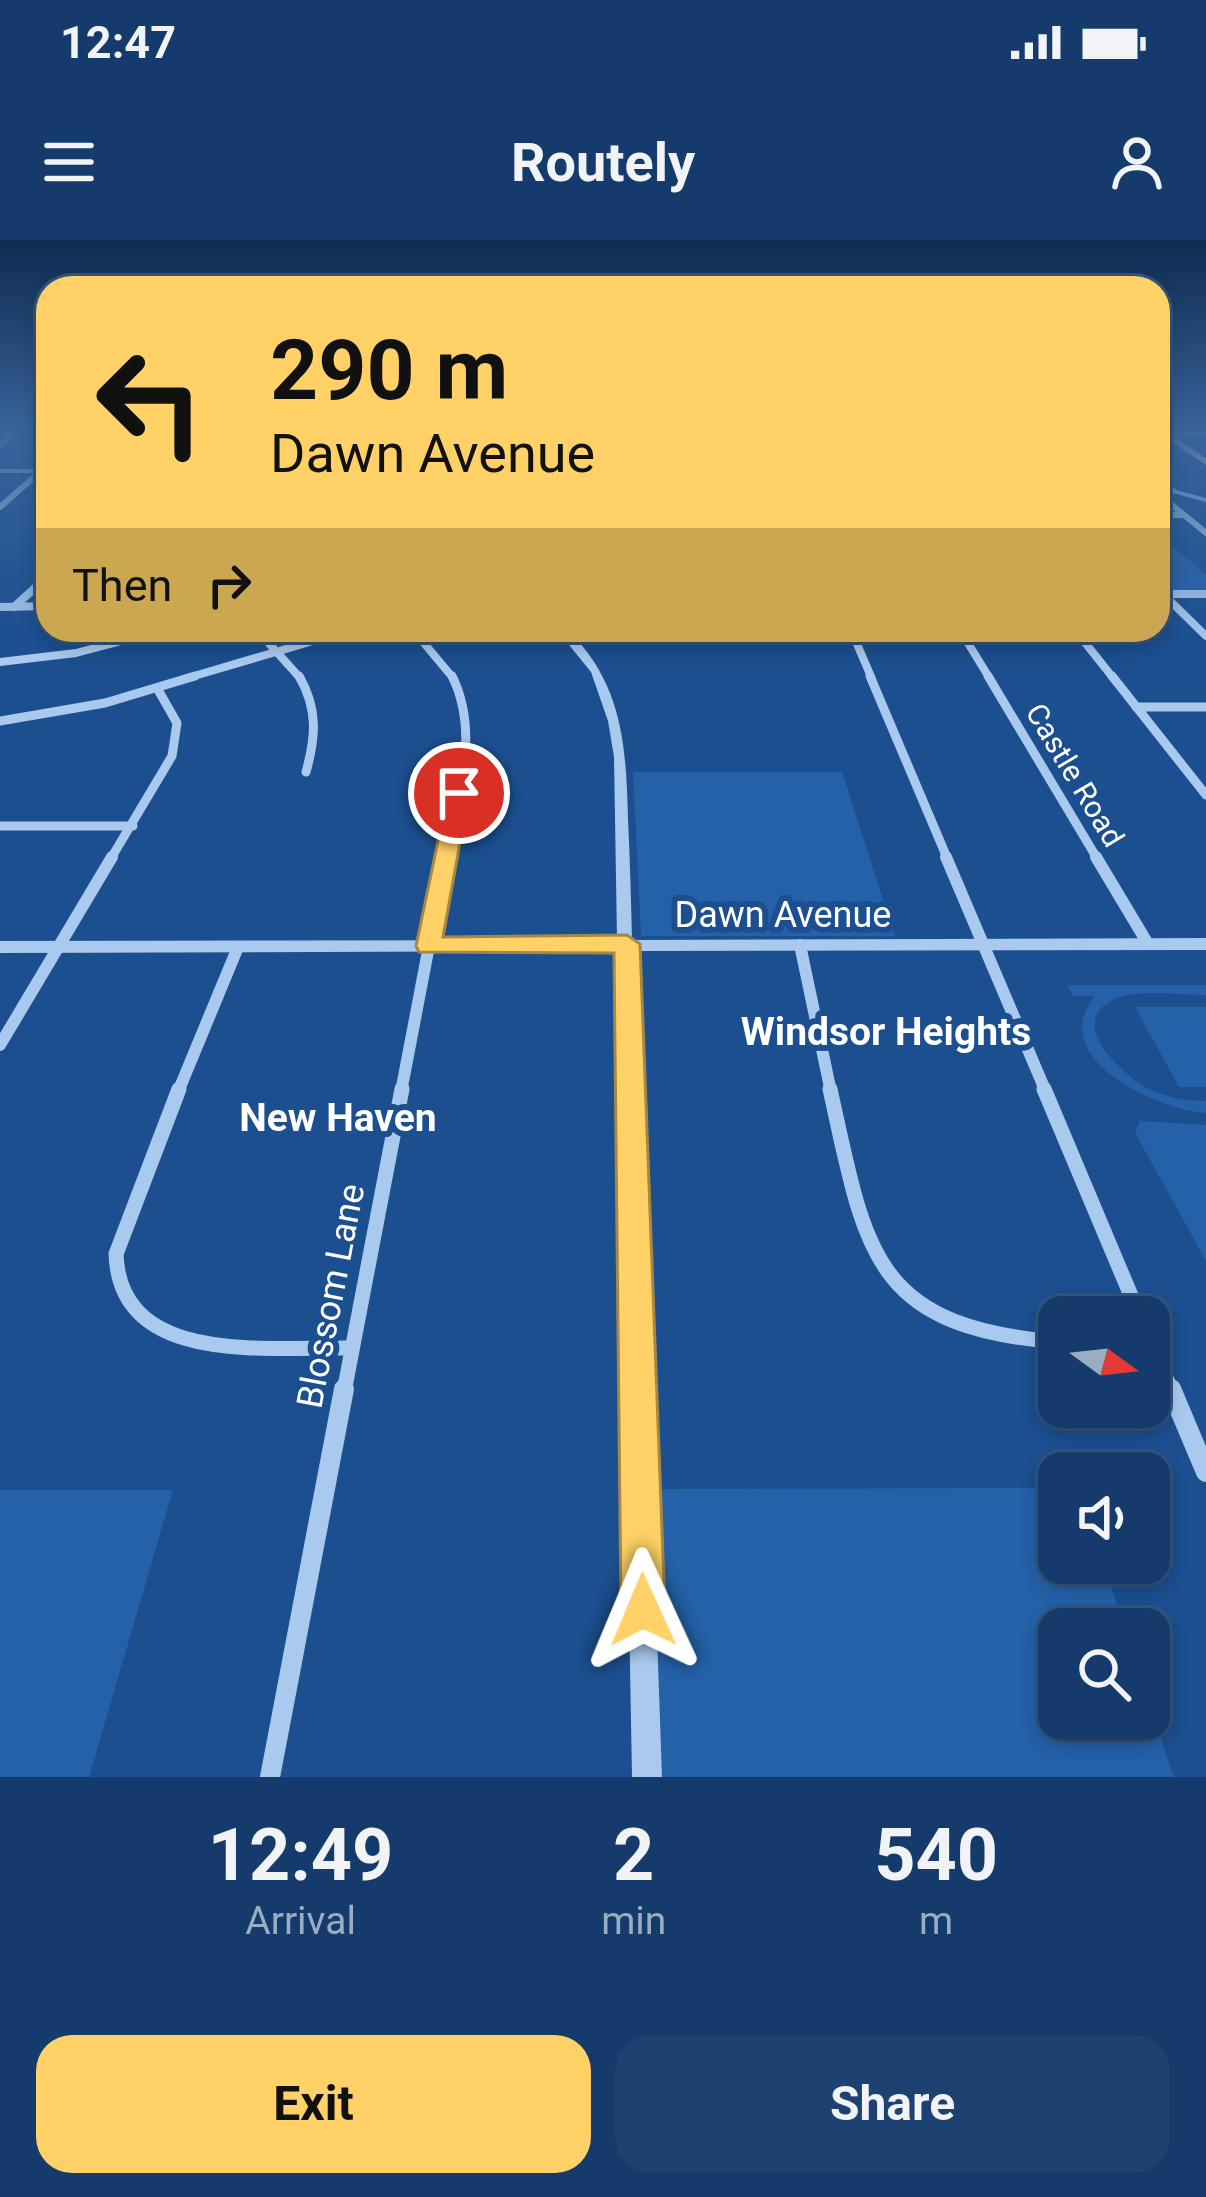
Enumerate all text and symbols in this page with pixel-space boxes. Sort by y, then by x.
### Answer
text: 12:47 [60,16,176,69]
icon: menu [36,129,102,195]
icon: person [1104,129,1170,195]
text: Routely [511,131,695,194]
text: 290 m [270,321,508,420]
icon: left [72,324,228,480]
text: Dawn Avenue [270,422,595,485]
icon: right [196,552,262,618]
text: Then [72,559,172,612]
street label: Castle Road [1019,697,1131,853]
pin [408,742,510,844]
icon: arrive [426,760,492,826]
street label: Dawn Avenue [675,894,891,936]
district label: Windsor Heights [741,1009,1031,1055]
district label: New Haven [239,1095,437,1141]
street label: Blossom Lane [289,1180,373,1412]
north arrow [1038,1296,1170,1428]
map controls [1038,1296,1170,1740]
button: sound [1038,1452,1170,1584]
position arrow [580,1547,706,1673]
button: search [1038,1608,1170,1740]
text: 12:49 [208,1813,393,1898]
text: 2 [613,1813,654,1898]
text: 540 [874,1813,998,1898]
text: Arrival [245,1898,356,1944]
text: min [601,1898,666,1944]
text: m [919,1898,953,1944]
button: Exit [36,2035,591,2173]
button: Share [615,2035,1170,2173]

